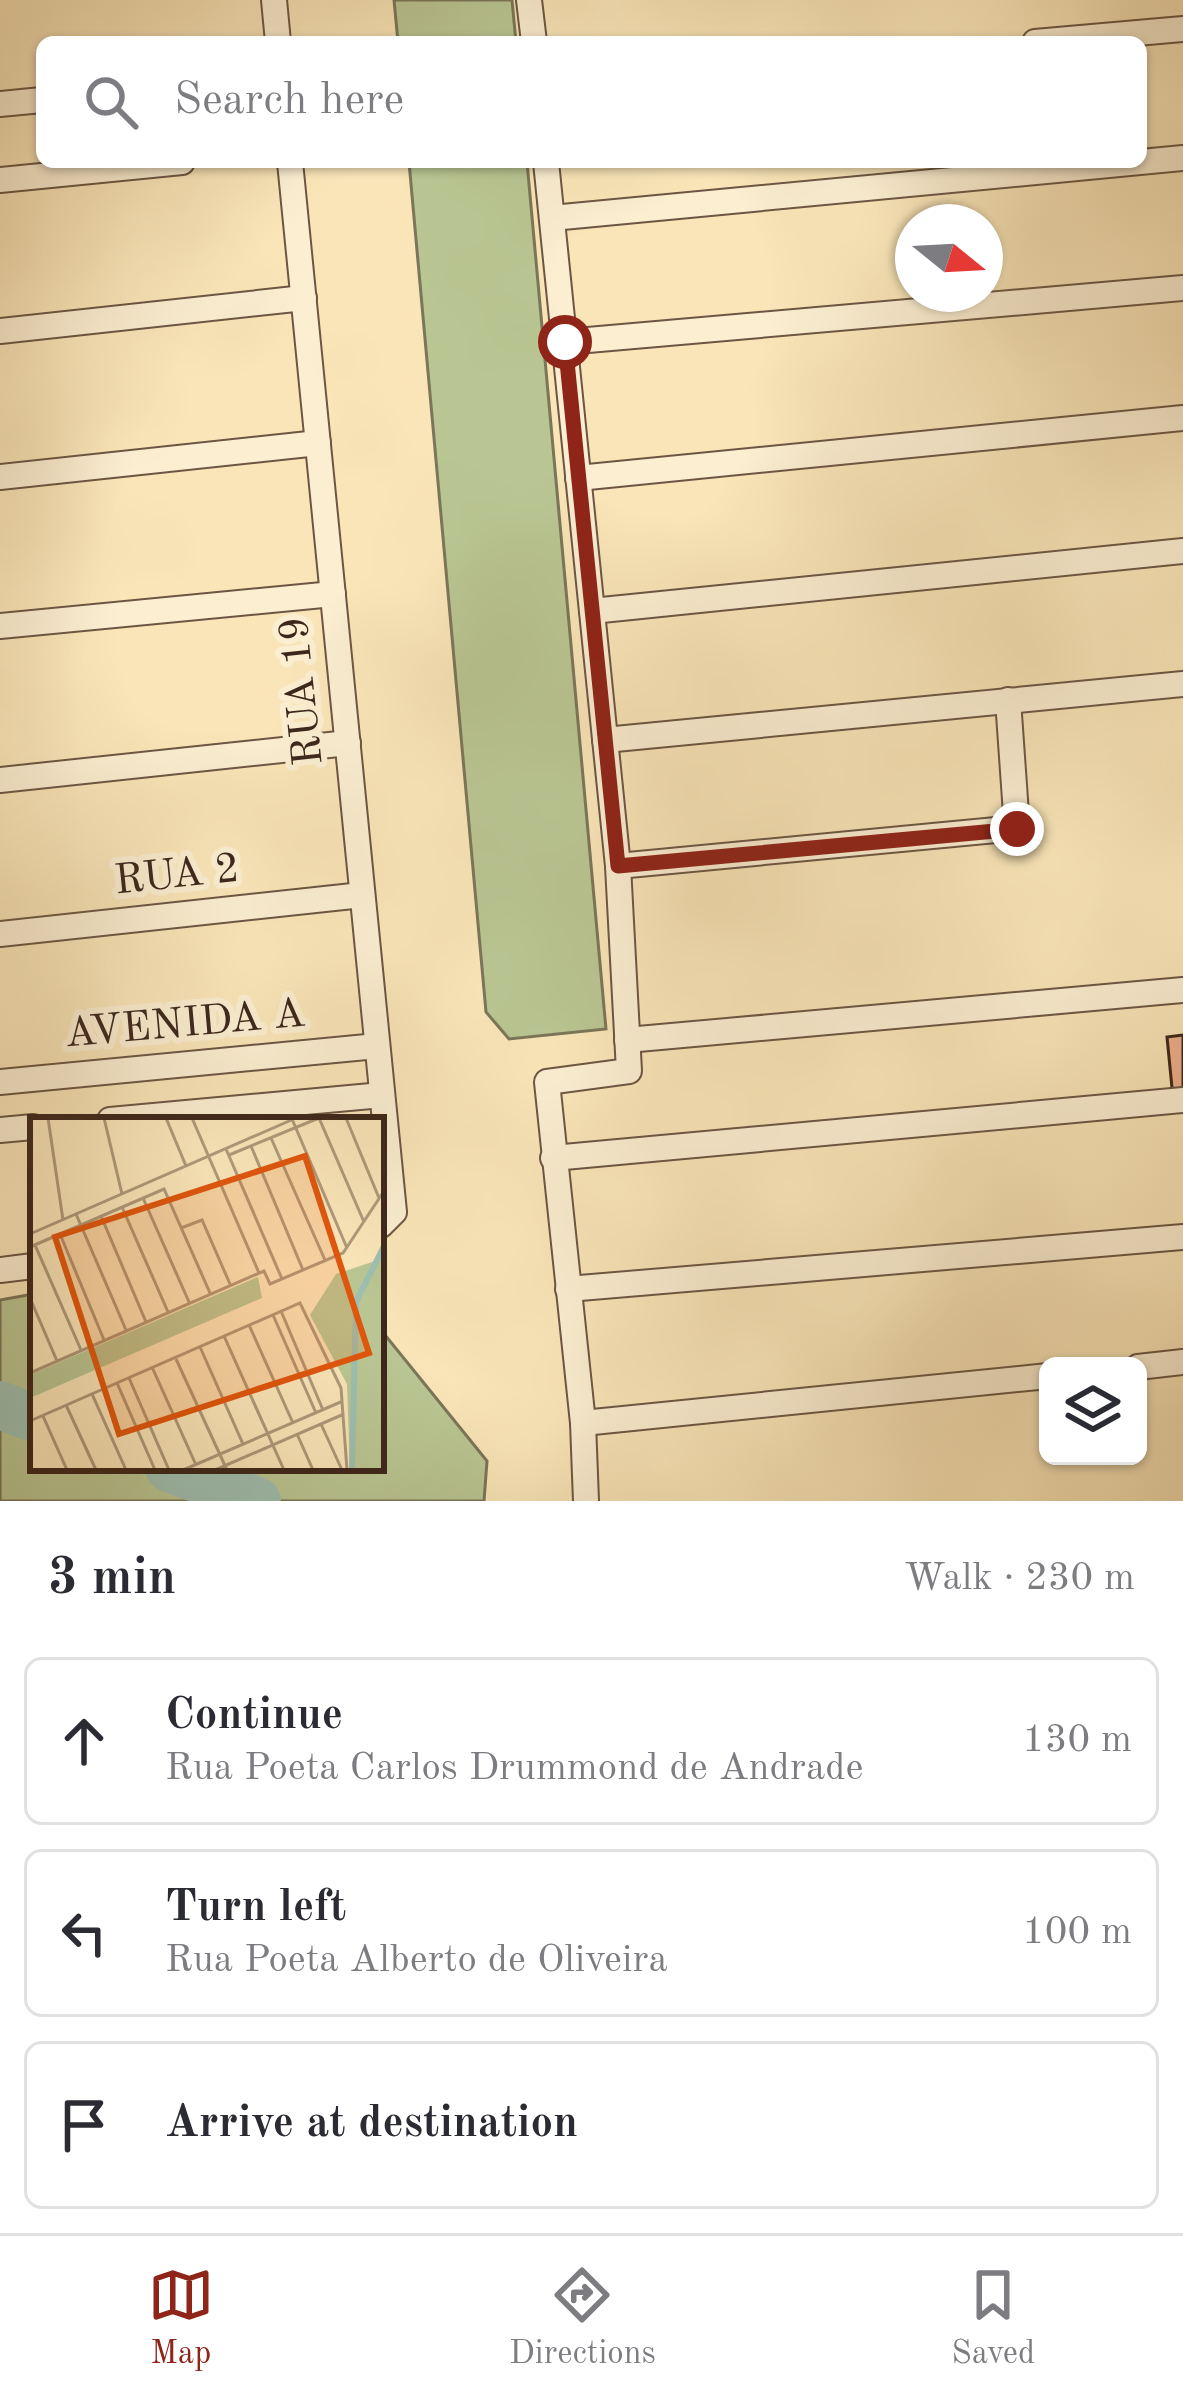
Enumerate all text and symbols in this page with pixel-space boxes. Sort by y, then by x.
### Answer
search box [36,36,1147,168]
icon: search [78,69,144,135]
text: Search here [174,79,404,124]
north arrow [895,204,1003,312]
route start [538,315,592,369]
street label: RUA 19 [274,614,332,768]
route end [990,802,1044,856]
street label: RUA 2 [112,849,242,903]
street label: AVENIDA A [63,994,307,1056]
inset map [30,1117,384,1471]
map controls [1039,1357,1147,1465]
button: layers [1039,1357,1147,1465]
text: 3 min [48,1554,176,1605]
text: Walk · 230 m [904,1559,1135,1598]
text: Continue [165,1694,343,1739]
icon: ahead [51,1708,117,1774]
text: 130 m [1022,1721,1132,1760]
text: Rua Poeta Carlos Drummond de Andrade [165,1749,864,1788]
text: Turn left [165,1886,346,1931]
icon: left [51,1900,117,1966]
text: 100 m [1022,1913,1132,1952]
text: Rua Poeta Alberto de Oliveira [165,1941,668,1980]
icon: arrive [51,2092,117,2158]
text: Arrive at destination [165,2102,578,2147]
tab: Map [148,2262,214,2375]
tab: Directions [509,2262,656,2375]
tab: Saved [951,2262,1035,2375]

